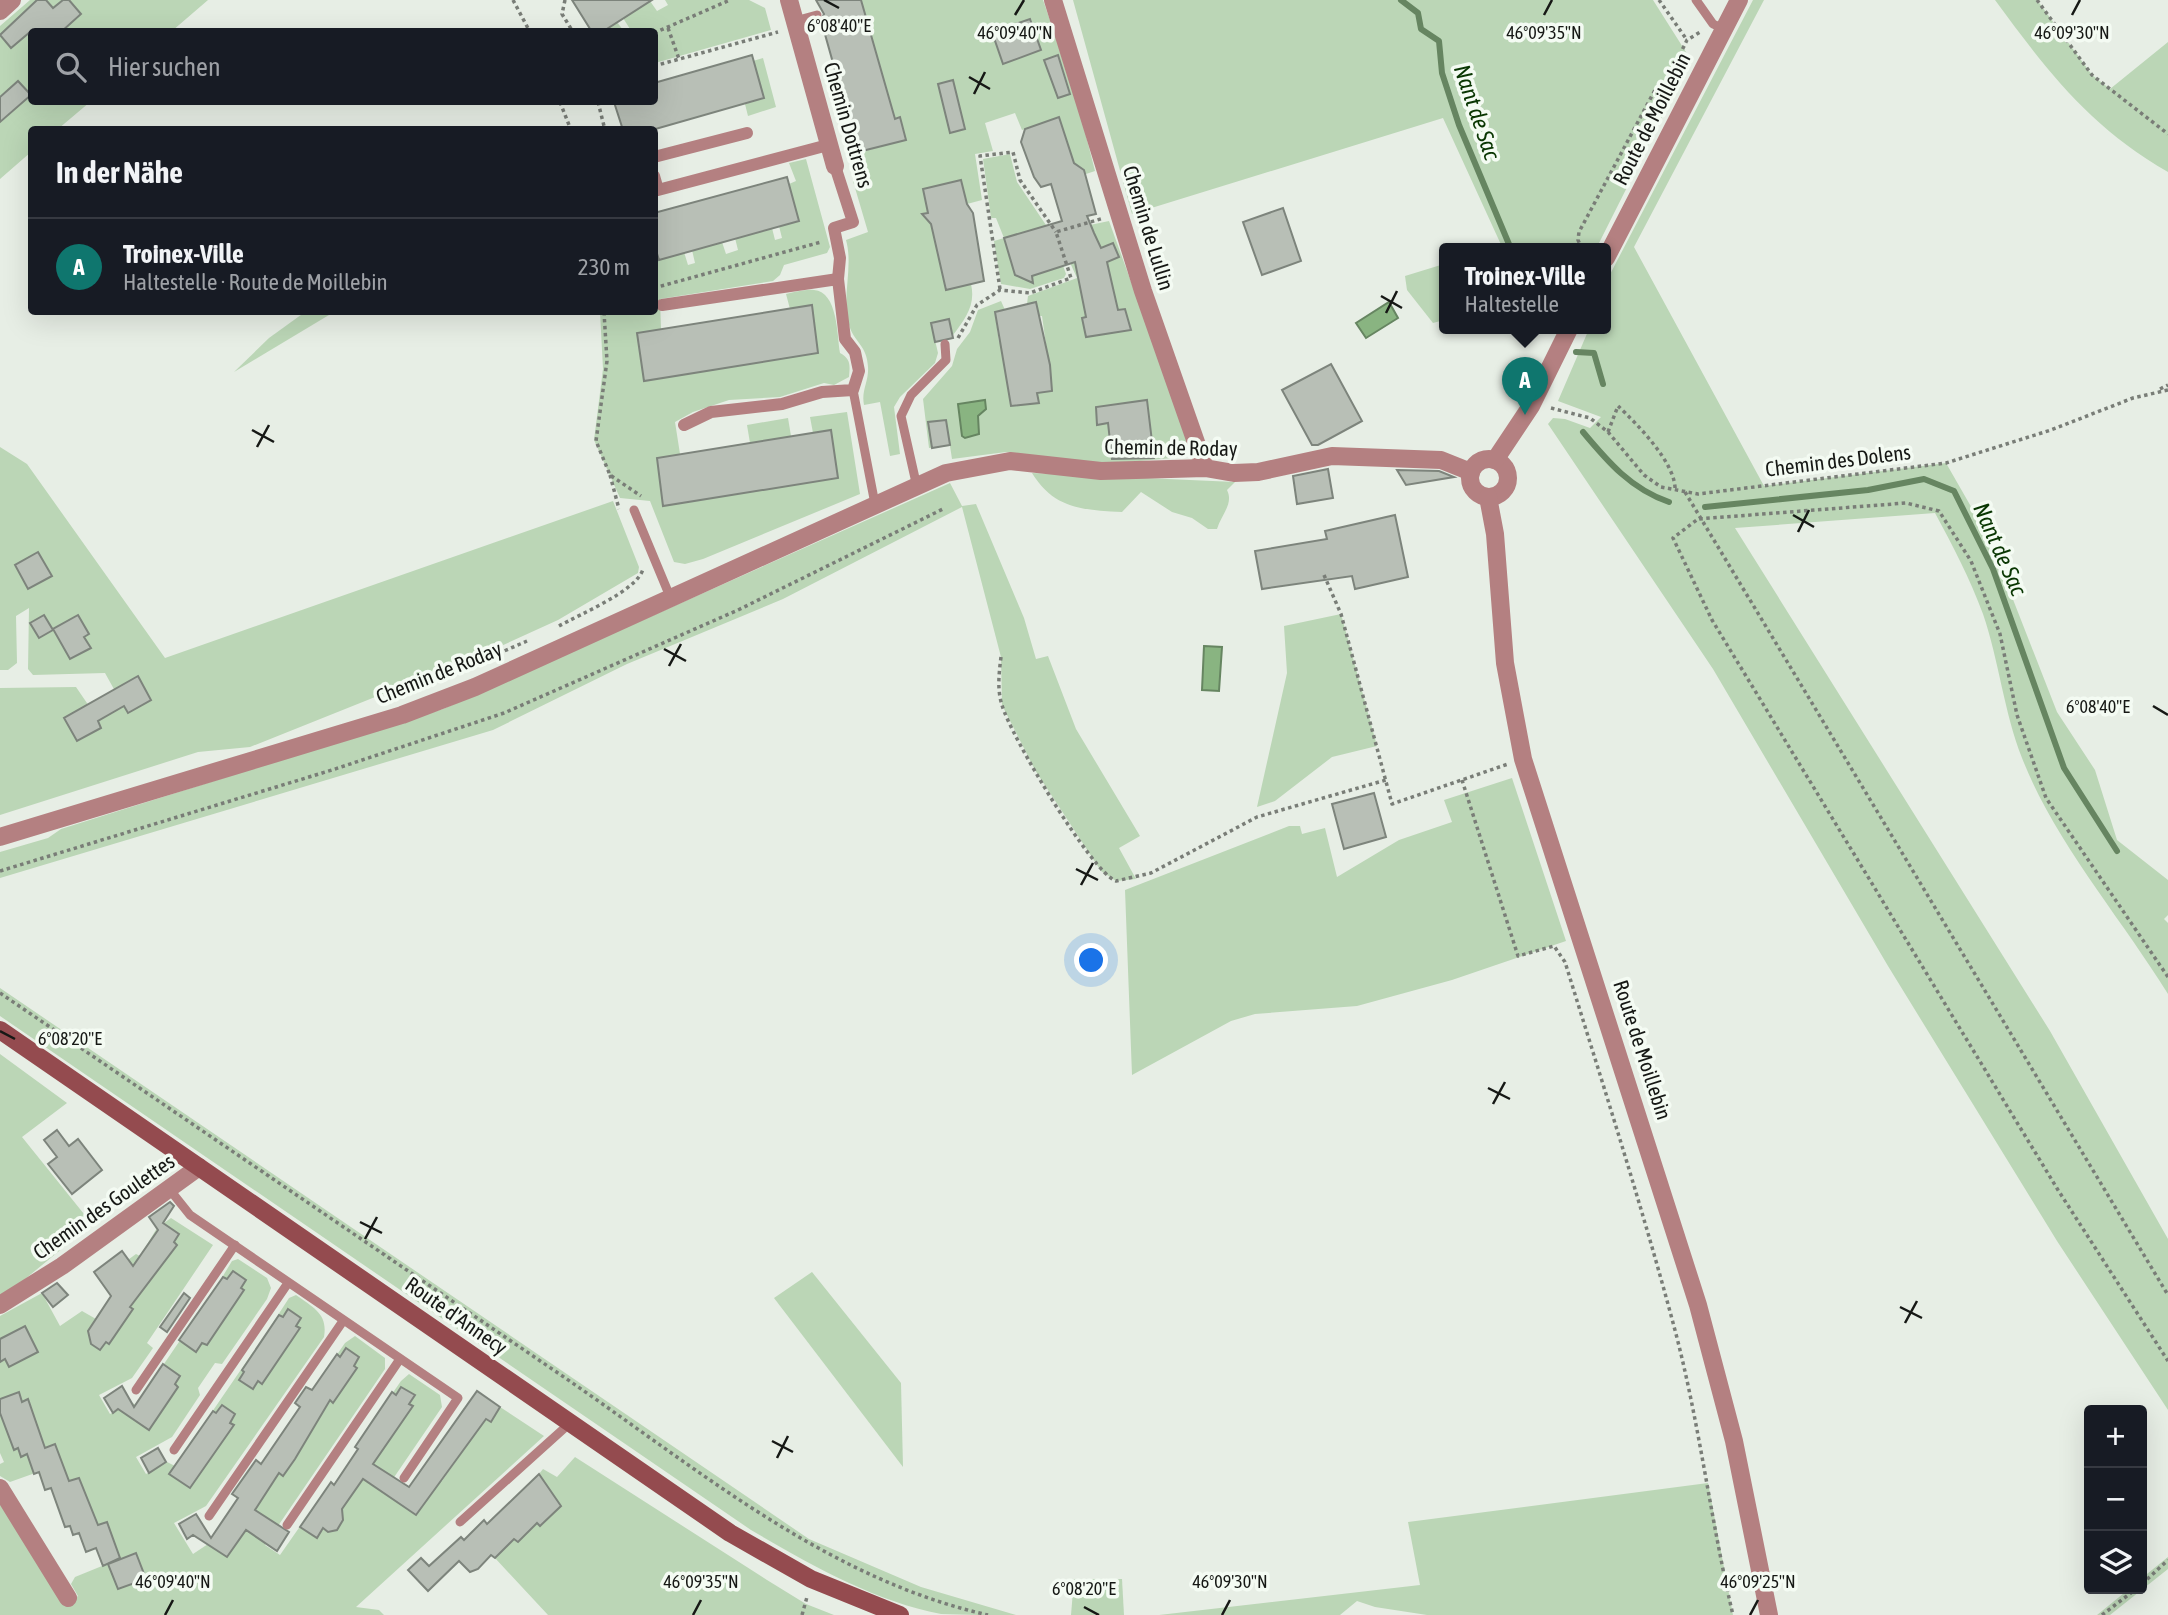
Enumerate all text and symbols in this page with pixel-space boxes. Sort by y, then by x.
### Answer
text: 6°08'40"E [807,15,871,36]
text: 46°09'40"N [977,22,1053,43]
text: 46°09'35"N [1506,22,1582,43]
text: 46°09'30"N [2034,22,2110,43]
search box [28,28,658,105]
icon: search [52,48,90,86]
street label: Route de Moillebin [1607,48,1695,189]
text: Hier suchen [108,52,221,82]
street label: Chemin Dottrens [820,59,878,190]
water label: Nant de Sac [1449,61,1505,163]
text: In der Nähe [56,155,183,189]
street label: Chemin de Lullin [1119,163,1179,293]
text: Troinex-Ville [123,239,244,269]
popup [1439,243,1611,334]
text: A [73,254,85,280]
text: 230 m [578,254,630,280]
text: Troinex-Ville [1465,261,1585,291]
text: Haltestelle · Route de Moillebin [123,269,388,295]
text: Haltestelle [1465,291,1559,317]
pin: A [1502,357,1548,415]
street label: Chemin de Roday [1104,434,1238,460]
street label: Chemin des Dolens [1764,439,1912,481]
water label: Nant de Sac [1968,499,2032,600]
street label: Chemin de Roday [372,636,505,708]
text: 6°08'40"E [2066,696,2130,717]
your location [1074,943,1108,977]
street label: Route de Moillebin [1609,977,1677,1123]
text: 6°08'20"E [38,1028,102,1049]
street label: Chemin des Goulettes [28,1149,179,1264]
street label: Route d'Annecy [401,1271,512,1359]
map controls [2084,1405,2147,1594]
button: + [2084,1405,2147,1468]
button: − [2084,1468,2147,1531]
button: layers [2084,1531,2147,1594]
text: 46°09'40"N [135,1571,211,1592]
text: 46°09'35"N [663,1571,739,1592]
text: 46°09'30"N [1192,1571,1268,1592]
text: 46°09'25"N [1720,1571,1796,1592]
text: 6°08'20"E [1052,1578,1116,1599]

